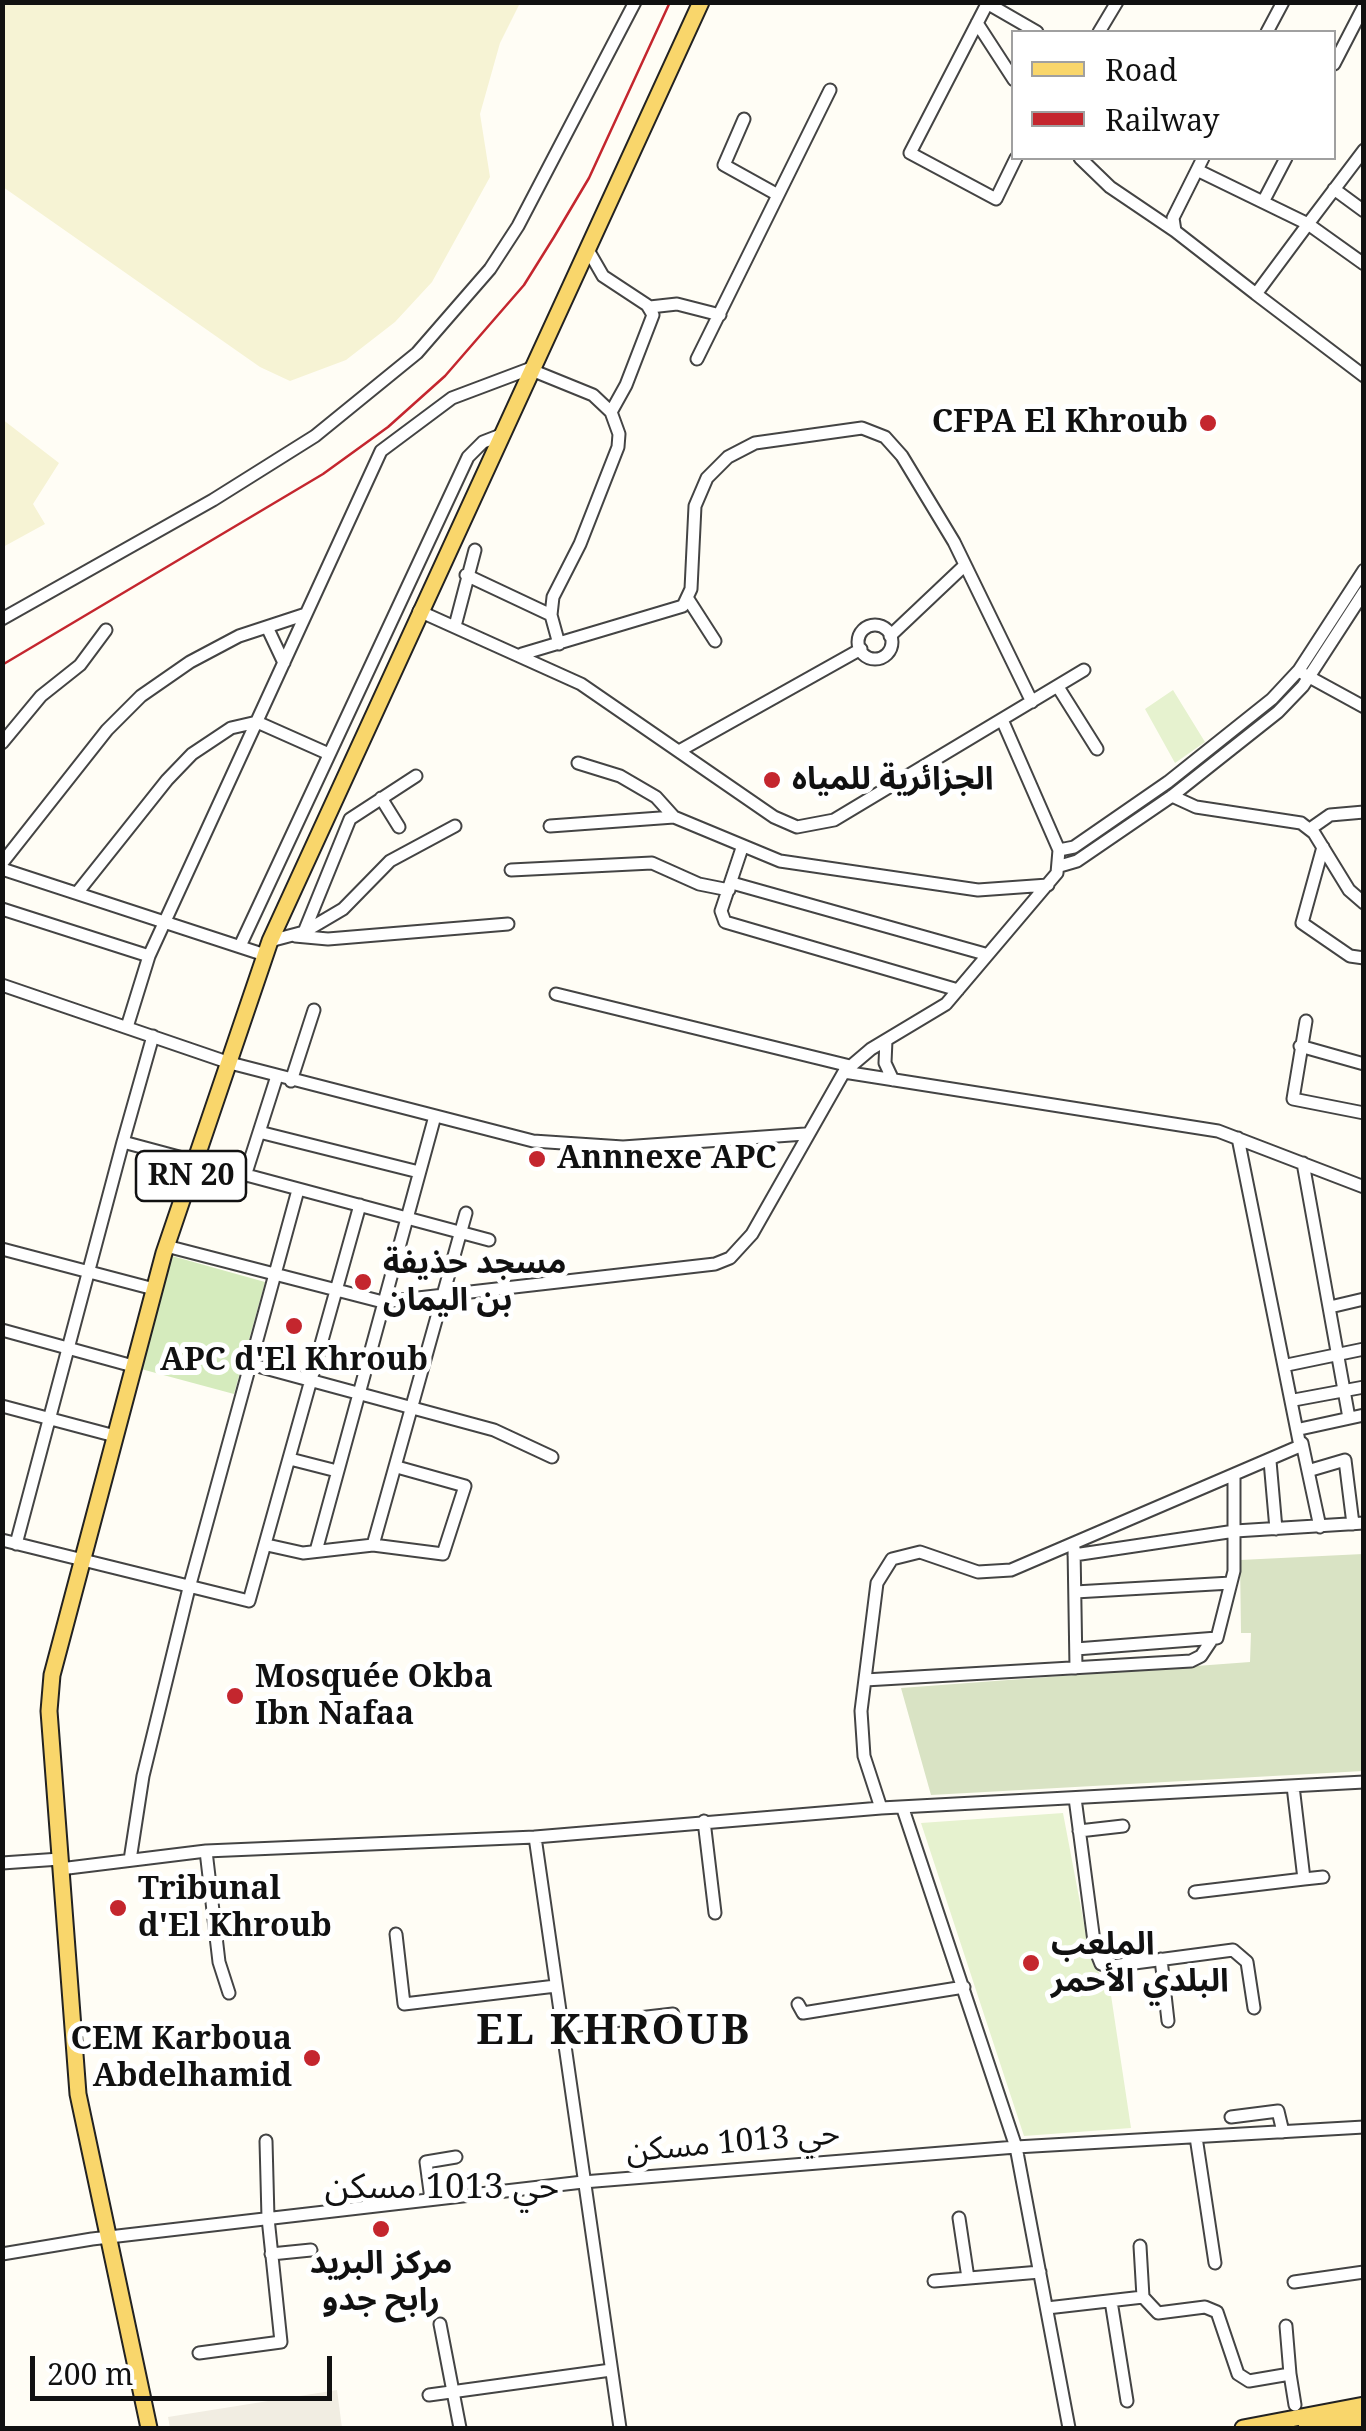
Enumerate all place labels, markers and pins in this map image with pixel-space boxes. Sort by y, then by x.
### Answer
place label: CFPA El Khroub [932,404,1188,442]
marker: CFPA El Khroub [1197,412,1219,434]
place label: الجزائرية للمياه [792,761,994,799]
marker: الجزائرية للمياه [761,769,783,791]
place label: Annnexe APC [557,1140,777,1178]
marker: Annnexe APC [526,1148,548,1170]
place label: مسجد حذيفة بن اليمان [383,1245,566,1320]
marker: مسجد حذيفة بن اليمان [352,1271,374,1293]
marker: APC d'El Khroub [283,1315,305,1337]
place label: APC d'El Khroub [160,1342,428,1380]
place label: Mosquée Okba Ibn Nafaa [255,1659,493,1734]
marker: Mosquée Okba Ibn Nafaa [224,1685,246,1707]
place label: Tribunal d'El Khroub [138,1871,332,1946]
marker: Tribunal d'El Khroub [107,1897,129,1919]
place label: الملعب البلدي الأحمر [1051,1926,1229,2001]
marker: الملعب البلدي الأحمر [1020,1952,1042,1974]
place label: CEM Karboua Abdelhamid [71,2021,292,2096]
marker: CEM Karboua Abdelhamid [301,2047,323,2069]
marker: مركز البريد رابح جدو [370,2218,392,2240]
place label: مركز البريد رابح جدو [310,2245,452,2320]

